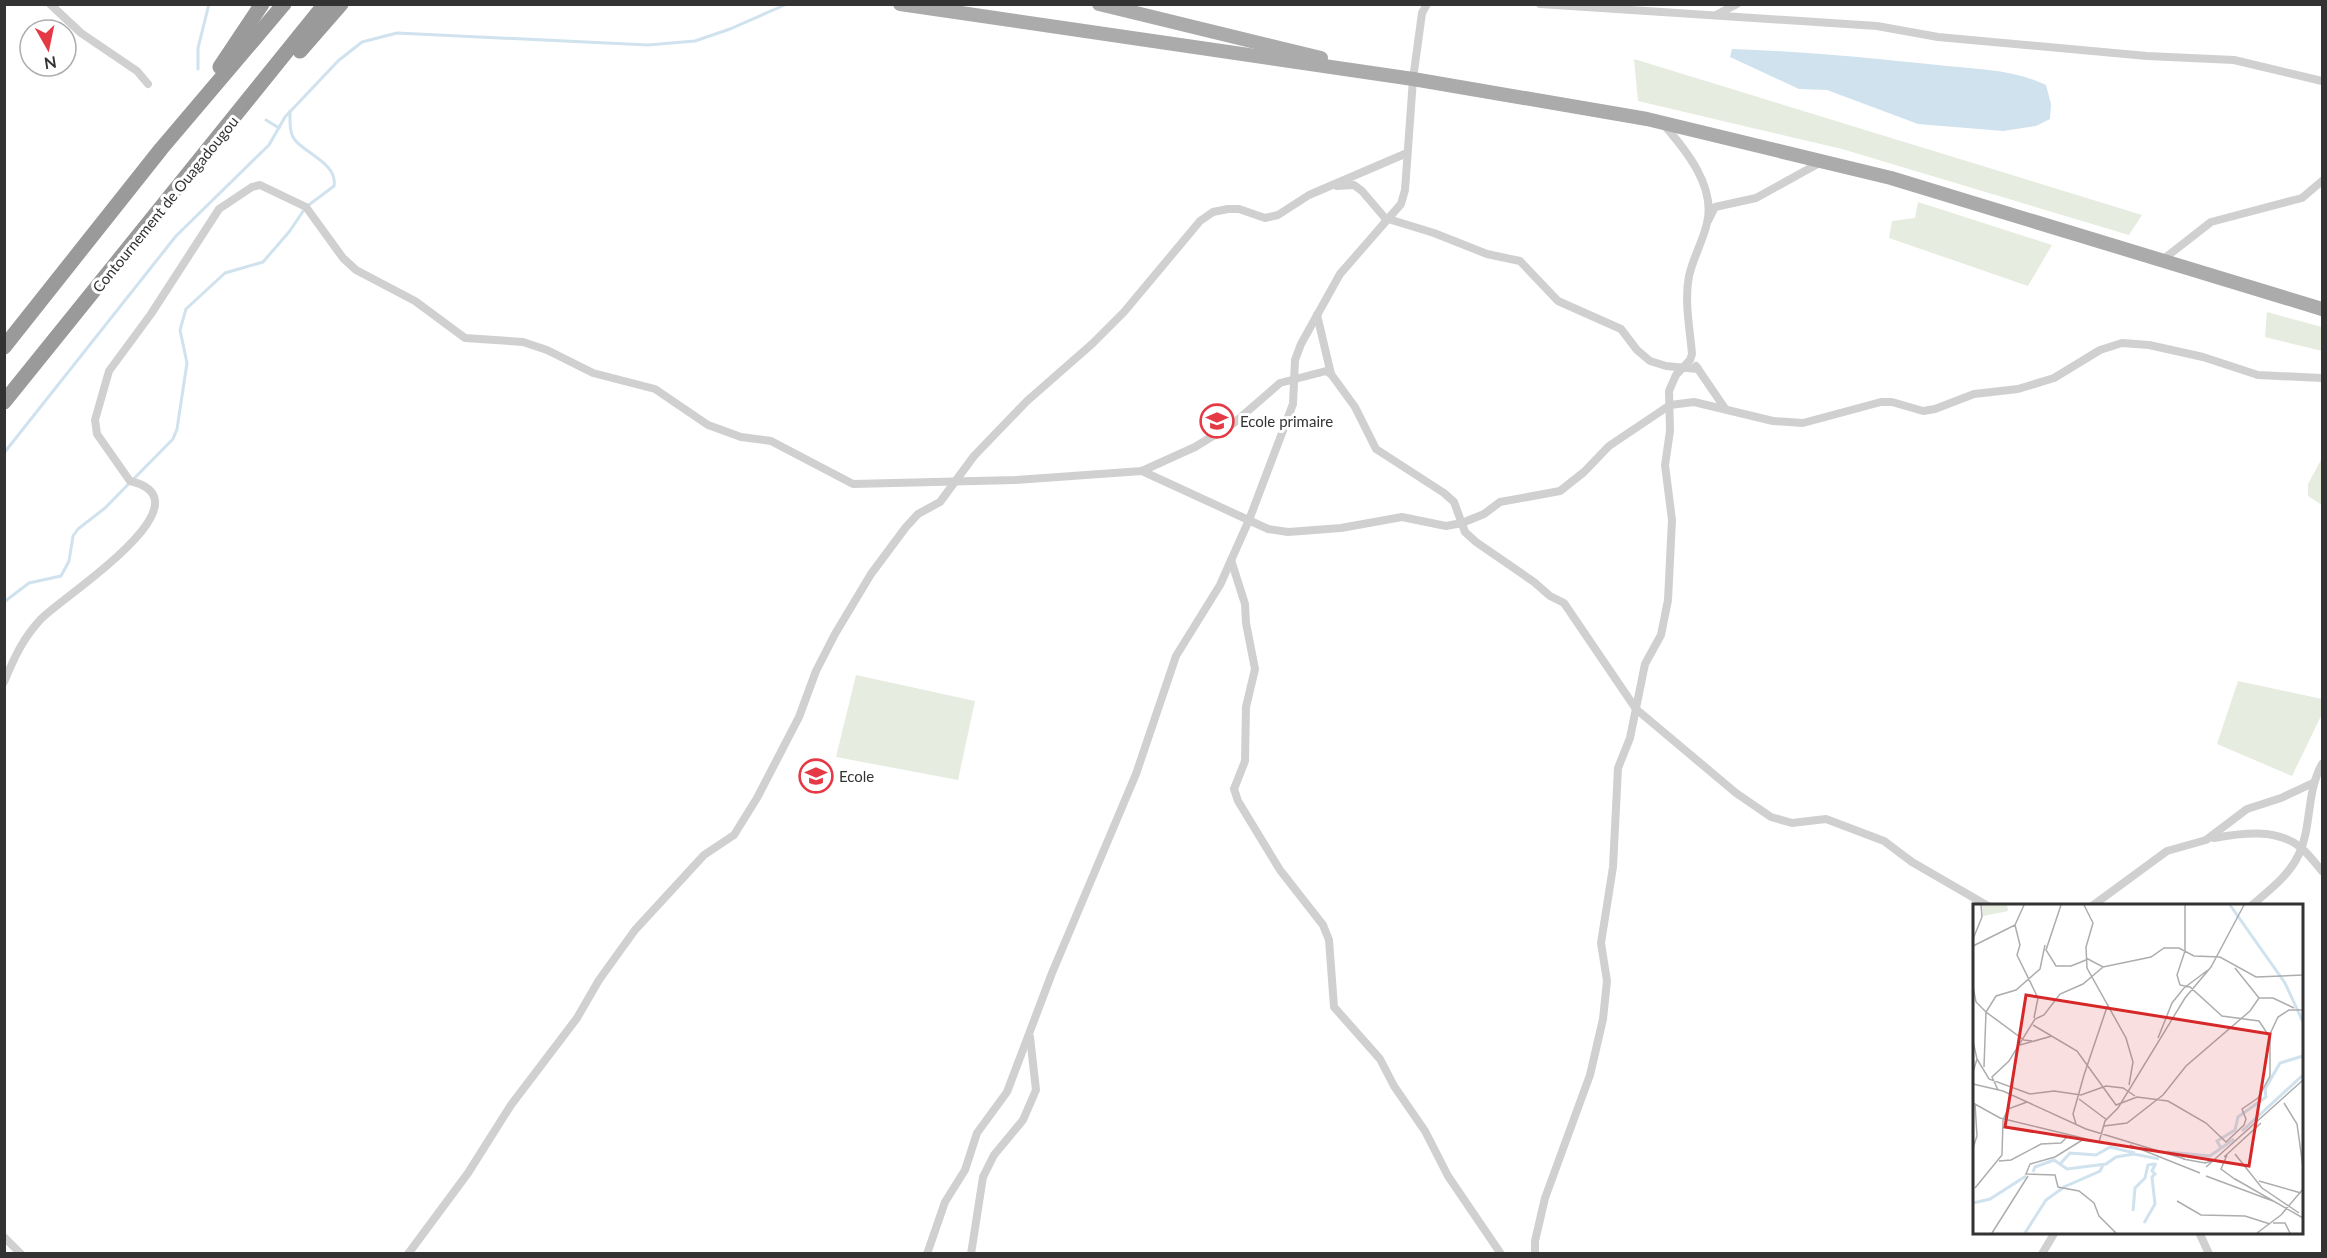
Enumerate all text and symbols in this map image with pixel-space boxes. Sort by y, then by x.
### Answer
north arrow [18,18,78,78]
text: N [43,53,58,74]
street label: Contournement de Ouagadougou [88,112,242,296]
school or university icon: Ecole primaire [1199,403,1235,439]
place label: Ecole primaire [1240,412,1333,430]
school or university icon: Ecole [798,758,834,794]
place label: Ecole [839,767,874,785]
inset map [1973,904,2303,1234]

